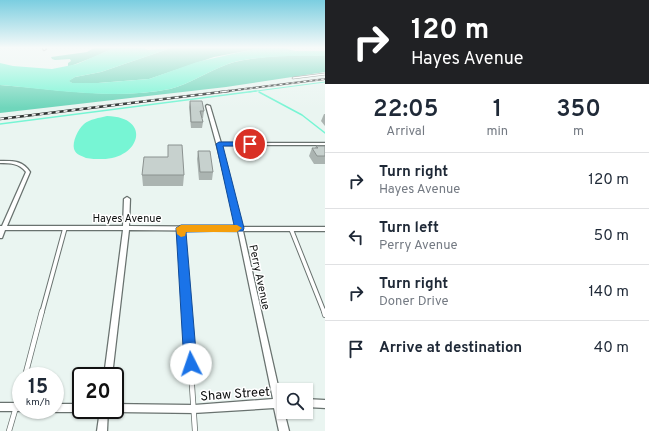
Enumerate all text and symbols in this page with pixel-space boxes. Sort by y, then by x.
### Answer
text: 120 m [411,13,489,49]
icon: right [345,16,397,68]
text: Hayes Avenue [411,48,524,71]
text: 22:05 [373,95,438,125]
text: 1 [493,95,502,125]
text: 350 [556,95,601,125]
text: Arrival [386,124,425,140]
text: min [487,124,508,140]
text: m [573,124,584,140]
pin [233,127,267,161]
icon: arrive [239,133,261,155]
text: Turn right [379,163,448,182]
icon: right [345,170,367,192]
text: 120 m [588,171,629,190]
text: Hayes Avenue [379,182,460,198]
street label: Hayes Avenue [93,212,161,226]
text: Turn left [379,219,439,238]
icon: left [345,226,367,248]
text: 50 m [594,227,629,246]
text: Perry Avenue [379,238,457,254]
street label: Perry Avenue [245,243,273,311]
text: Turn right [379,275,448,294]
icon: right [345,282,367,304]
text: 140 m [589,283,629,302]
text: Doner Drive [379,294,448,310]
icon: arrive [345,338,367,360]
text: Arrive at destination [379,339,522,358]
text: 40 m [594,339,629,358]
position arrow [170,343,212,385]
speed limit sign: 20 [72,367,124,419]
text: 15 [28,375,48,401]
map controls [277,383,313,419]
button: search [277,383,313,419]
street label: Shaw Street [200,385,271,405]
text: km/h [26,396,50,409]

